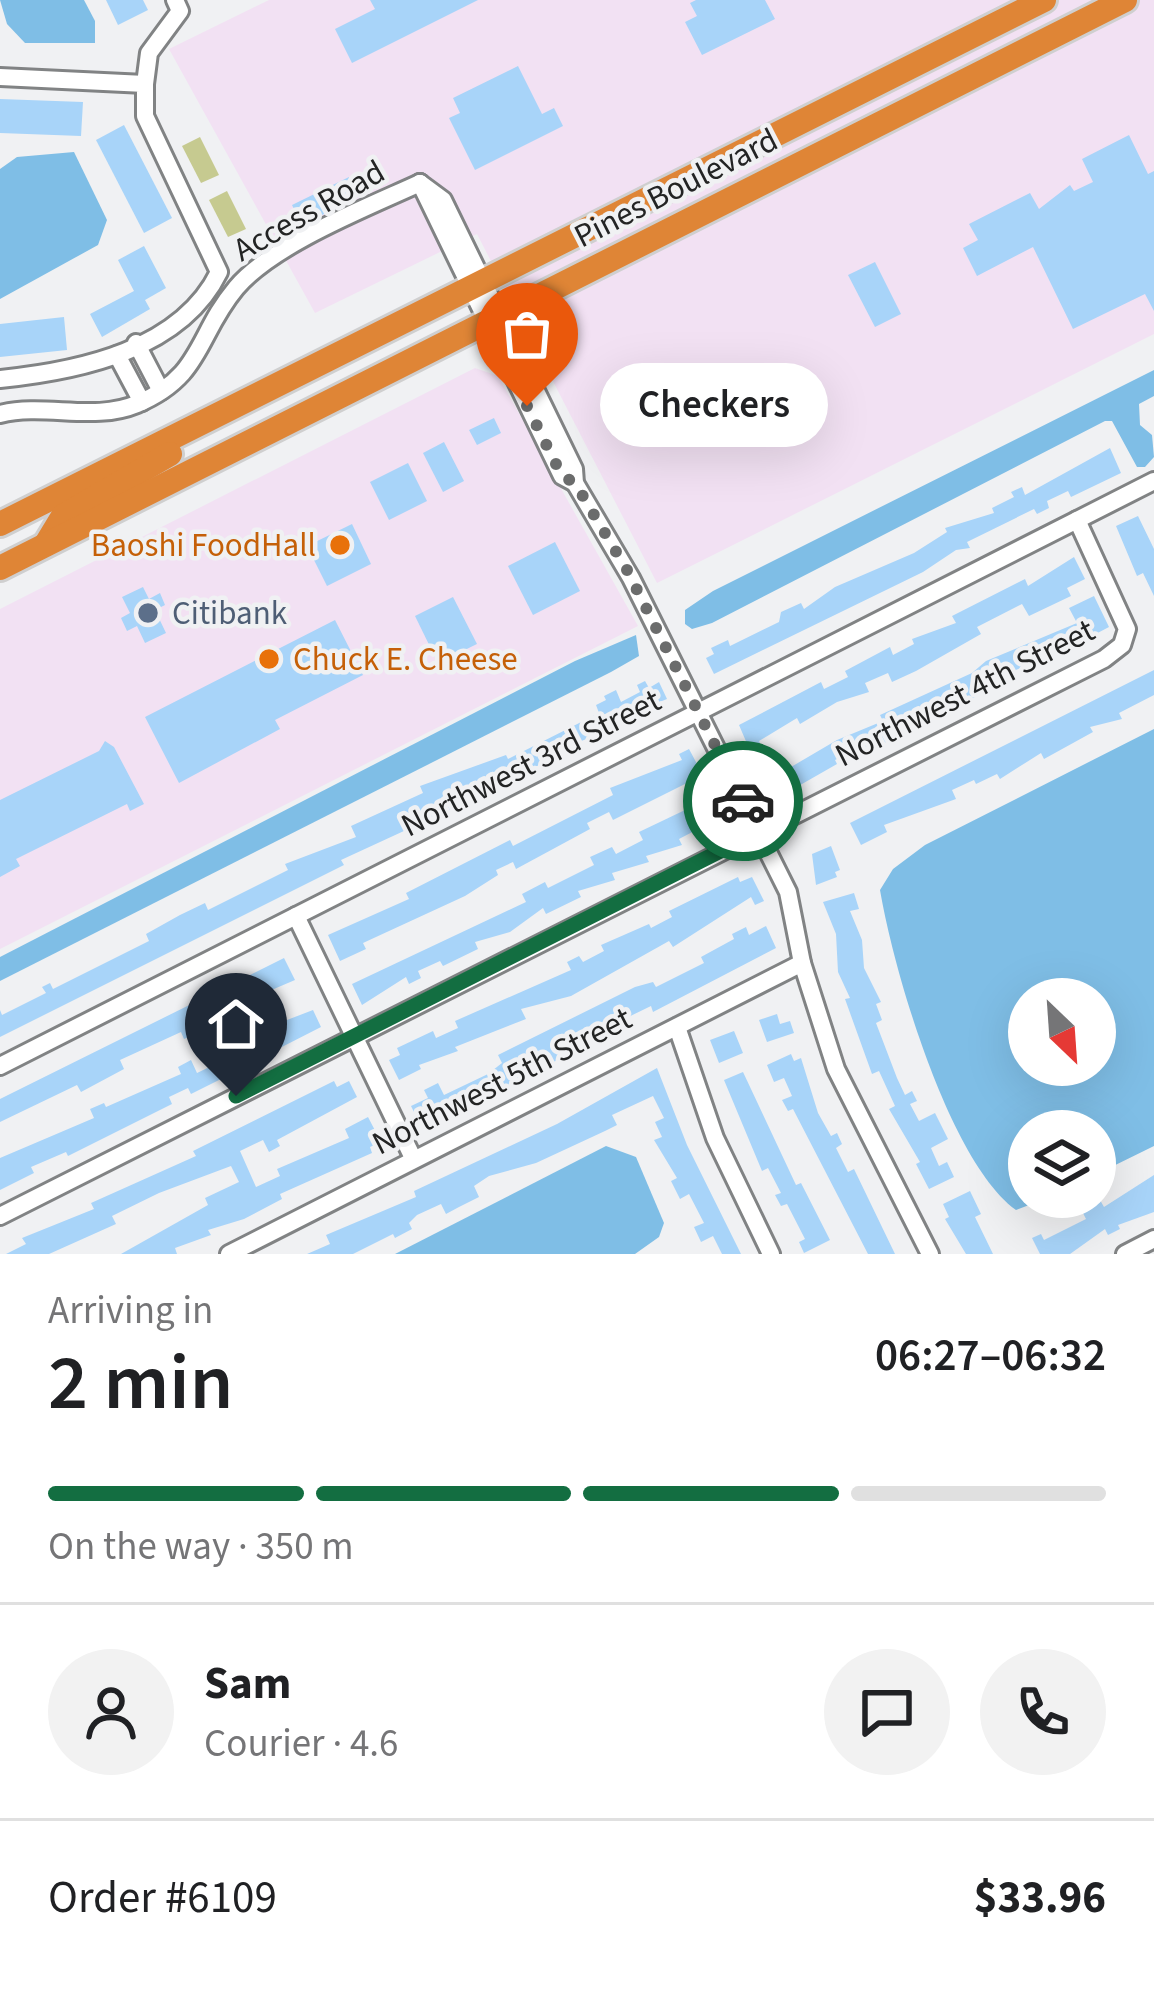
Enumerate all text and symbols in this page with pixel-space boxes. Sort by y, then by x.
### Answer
street label: Pines Boulevard [566,117,786,259]
street label: Access Road [224,149,394,273]
pin [476,283,578,406]
icon: bag [494,301,560,367]
callout: Checkers [599,364,827,448]
text: Checkers [638,377,790,433]
place label: Baoshi FoodHall [91,522,316,569]
marker: Baoshi FoodHall [327,532,353,558]
place label: Citibank [172,590,288,637]
marker: Citibank [135,600,161,626]
street label: Northwest 4th Street [827,607,1103,779]
place label: Chuck E. Cheese [293,636,518,683]
marker: Chuck E. Cheese [256,646,282,672]
street label: Northwest 3rd Street [393,677,669,849]
courier [683,741,803,861]
icon: car [710,768,776,834]
pin [185,973,287,1096]
north arrow [1008,978,1116,1086]
map controls [1008,978,1116,1218]
icon: home [203,991,269,1057]
street label: Northwest 5th Street [364,995,640,1167]
button: layers [1008,1110,1116,1218]
text: Arriving in [48,1283,213,1339]
text: 06:27–06:32 [875,1324,1106,1388]
text: 2 min [48,1328,233,1439]
text: On the way · 350 m [48,1519,354,1575]
button: person [48,1649,174,1775]
button: chat [824,1649,950,1775]
button: phone [980,1649,1106,1775]
text: Sam [204,1652,291,1716]
text: Courier · 4.6 [204,1716,398,1772]
text: Order #6109 [48,1866,277,1930]
text: $33.96 [974,1866,1106,1930]

